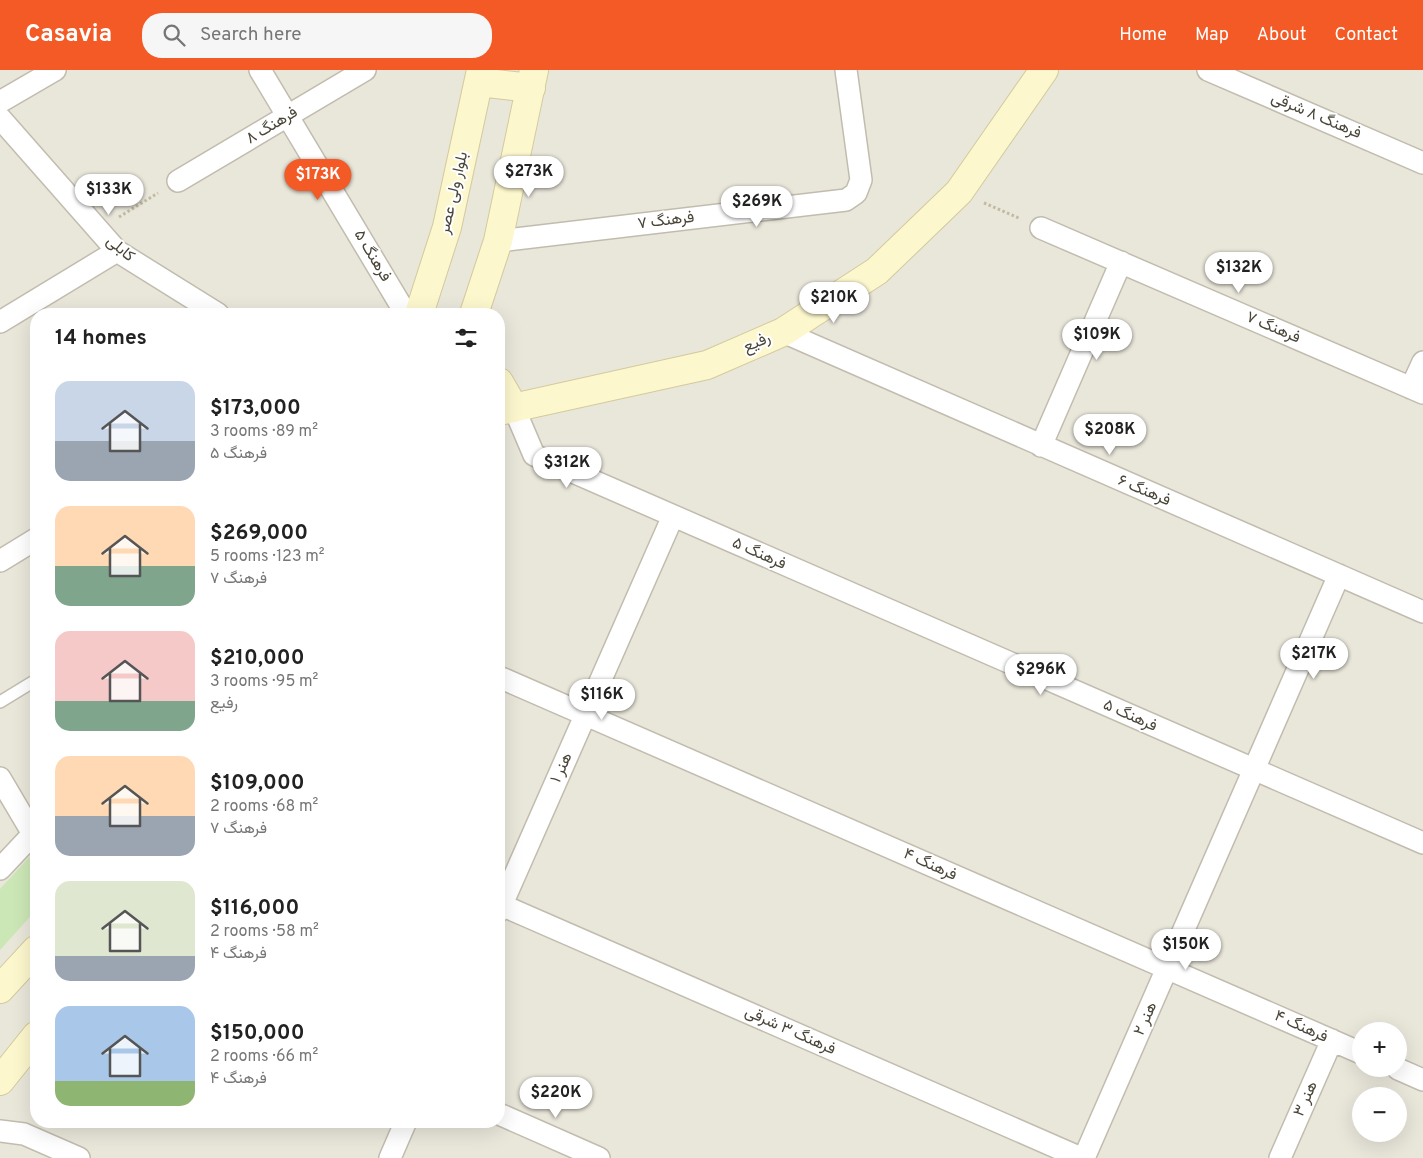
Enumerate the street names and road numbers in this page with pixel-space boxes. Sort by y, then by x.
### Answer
street label: فرهنگ ۸ شرقی [1268,88,1364,144]
street label: فرهنگ ۸ [242,103,302,149]
street label: بلوار ولی عصر [435,150,473,237]
street label: فرهنگ ۷ [636,208,696,234]
street label: فرهنگ ۵ [349,226,395,286]
street label: کابلی [102,231,138,267]
street label: فرهنگ ۷ [1243,308,1303,348]
street label: رفیع [740,328,774,358]
street label: فرهنگ ۶ [1115,471,1173,511]
street label: فرهنگ ۵ [729,533,789,575]
street label: فرهنگ ۵ [1100,695,1160,737]
street label: هنر ۱ [547,750,577,786]
street label: فرهنگ ۴ [900,844,960,886]
street label: هنر ۲ [1130,999,1162,1039]
street label: فرهنگ ۳ شرقی [741,1002,839,1060]
street label: فرهنگ ۴ [1271,1006,1331,1048]
street label: هنر ۳ [1289,1078,1323,1120]

